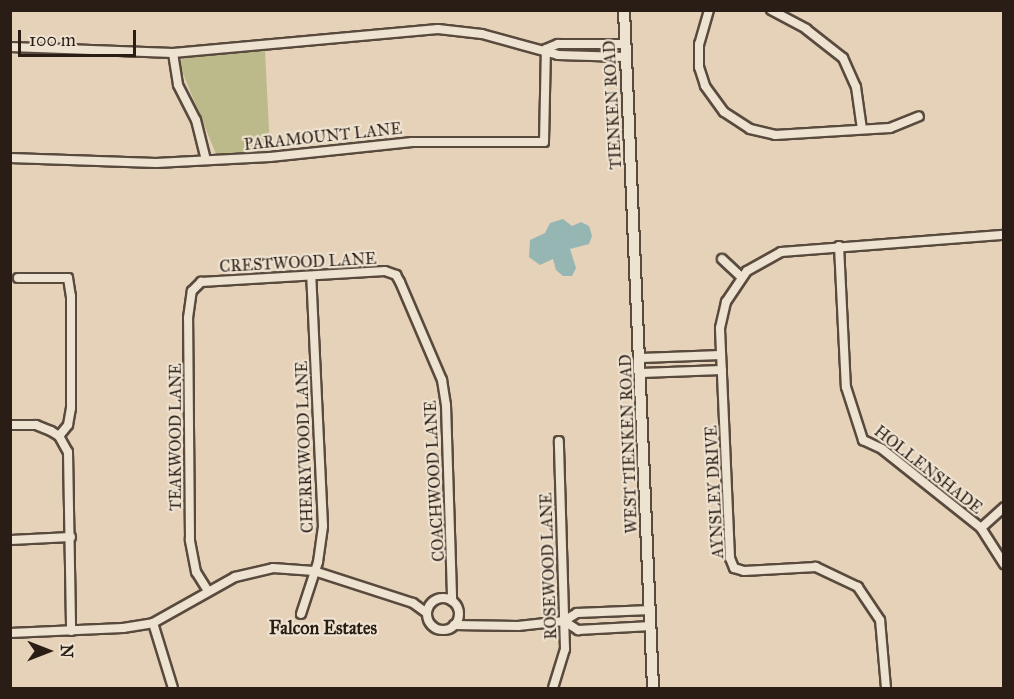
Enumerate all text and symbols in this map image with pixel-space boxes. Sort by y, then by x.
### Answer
scale bar [21,18,140,56]
text: 100 m [29,29,76,51]
street label: TIENKEN ROAD [600,40,626,170]
street label: PARAMOUNT LANE [243,119,403,155]
street label: CRESTWOOD LANE [219,249,377,277]
street label: WEST TIENKEN ROAD [616,354,642,534]
street label: CHERRYWOOD LANE [292,361,318,533]
street label: TEAKWOOD LANE [166,363,186,511]
street label: COACHWOOD LANE [421,400,449,562]
street label: HOLLENSHADE [870,422,986,518]
street label: AYNSLEY DRIVE [702,425,728,559]
street label: ROSEWOOD LANE [537,492,561,640]
district label: Falcon Estates [269,617,377,639]
north arrow [18,621,78,681]
text: N [57,644,76,658]

